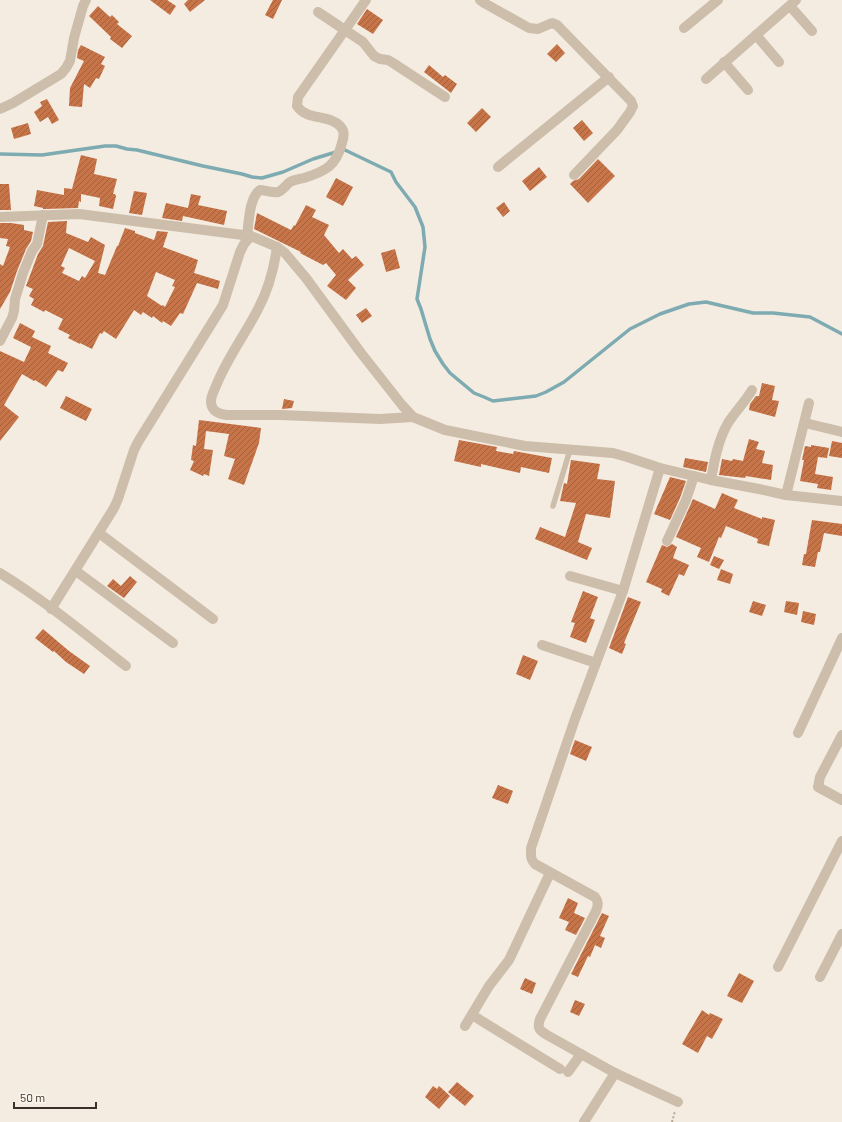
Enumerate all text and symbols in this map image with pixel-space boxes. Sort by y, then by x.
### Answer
scale bar [14,1084,96,1110]
text: 50 m [20,1090,45,1104]

